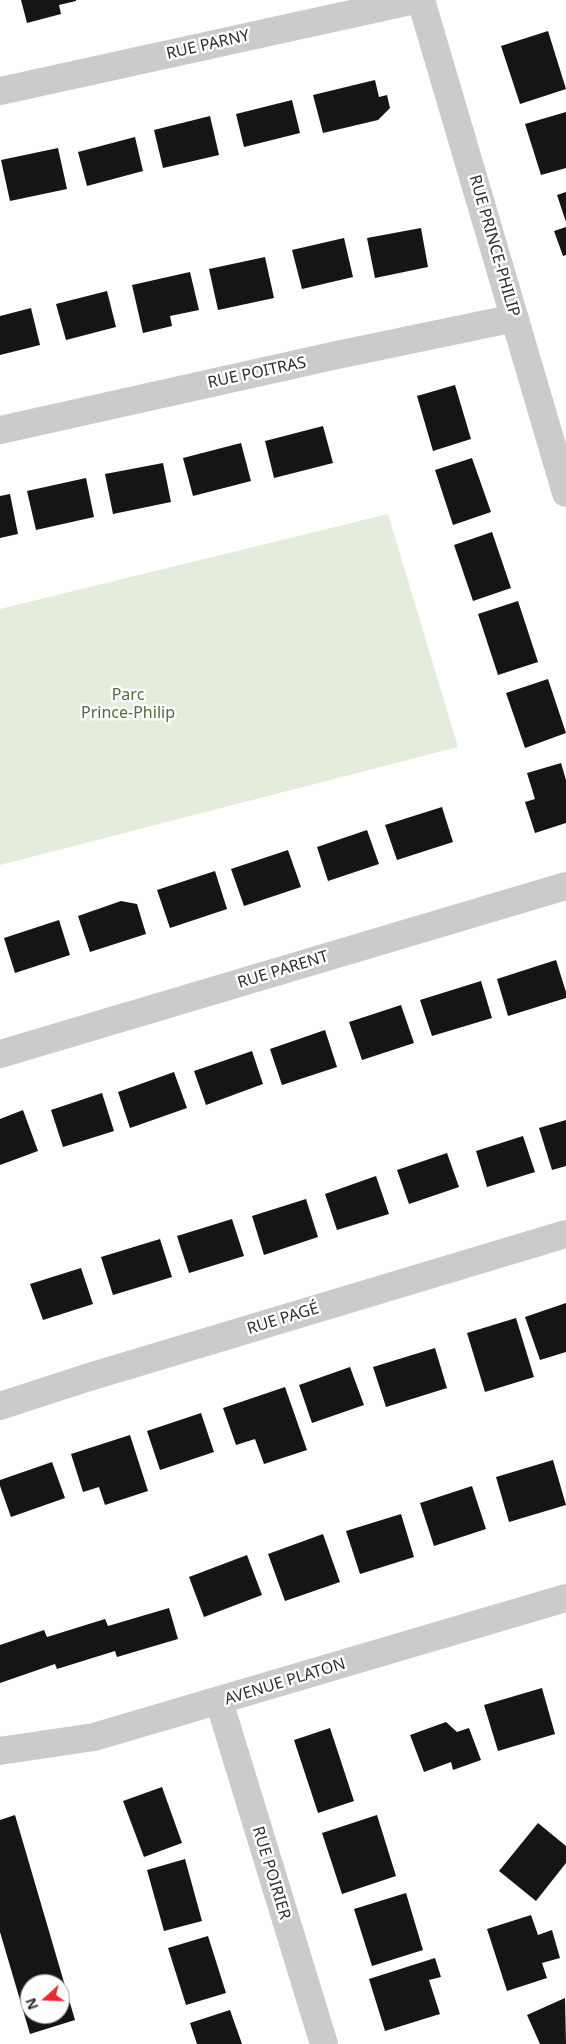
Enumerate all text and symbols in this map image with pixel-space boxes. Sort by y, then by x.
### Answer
street label: RUE PARNY [164,26,252,64]
street label: RUE PRINCE-PHILIP [465,173,523,319]
street label: RUE POITRAS [206,353,308,393]
park label: Parc Prince-Philip [81,685,175,723]
street label: RUE PARENT [235,947,331,993]
street label: RUE PAGÉ [245,1299,321,1339]
street label: AVENUE PLATON [222,1654,348,1710]
street label: RUE POIRIER [248,1824,294,1922]
north arrow [20,1974,70,2024]
text: N [21,1995,42,2013]

